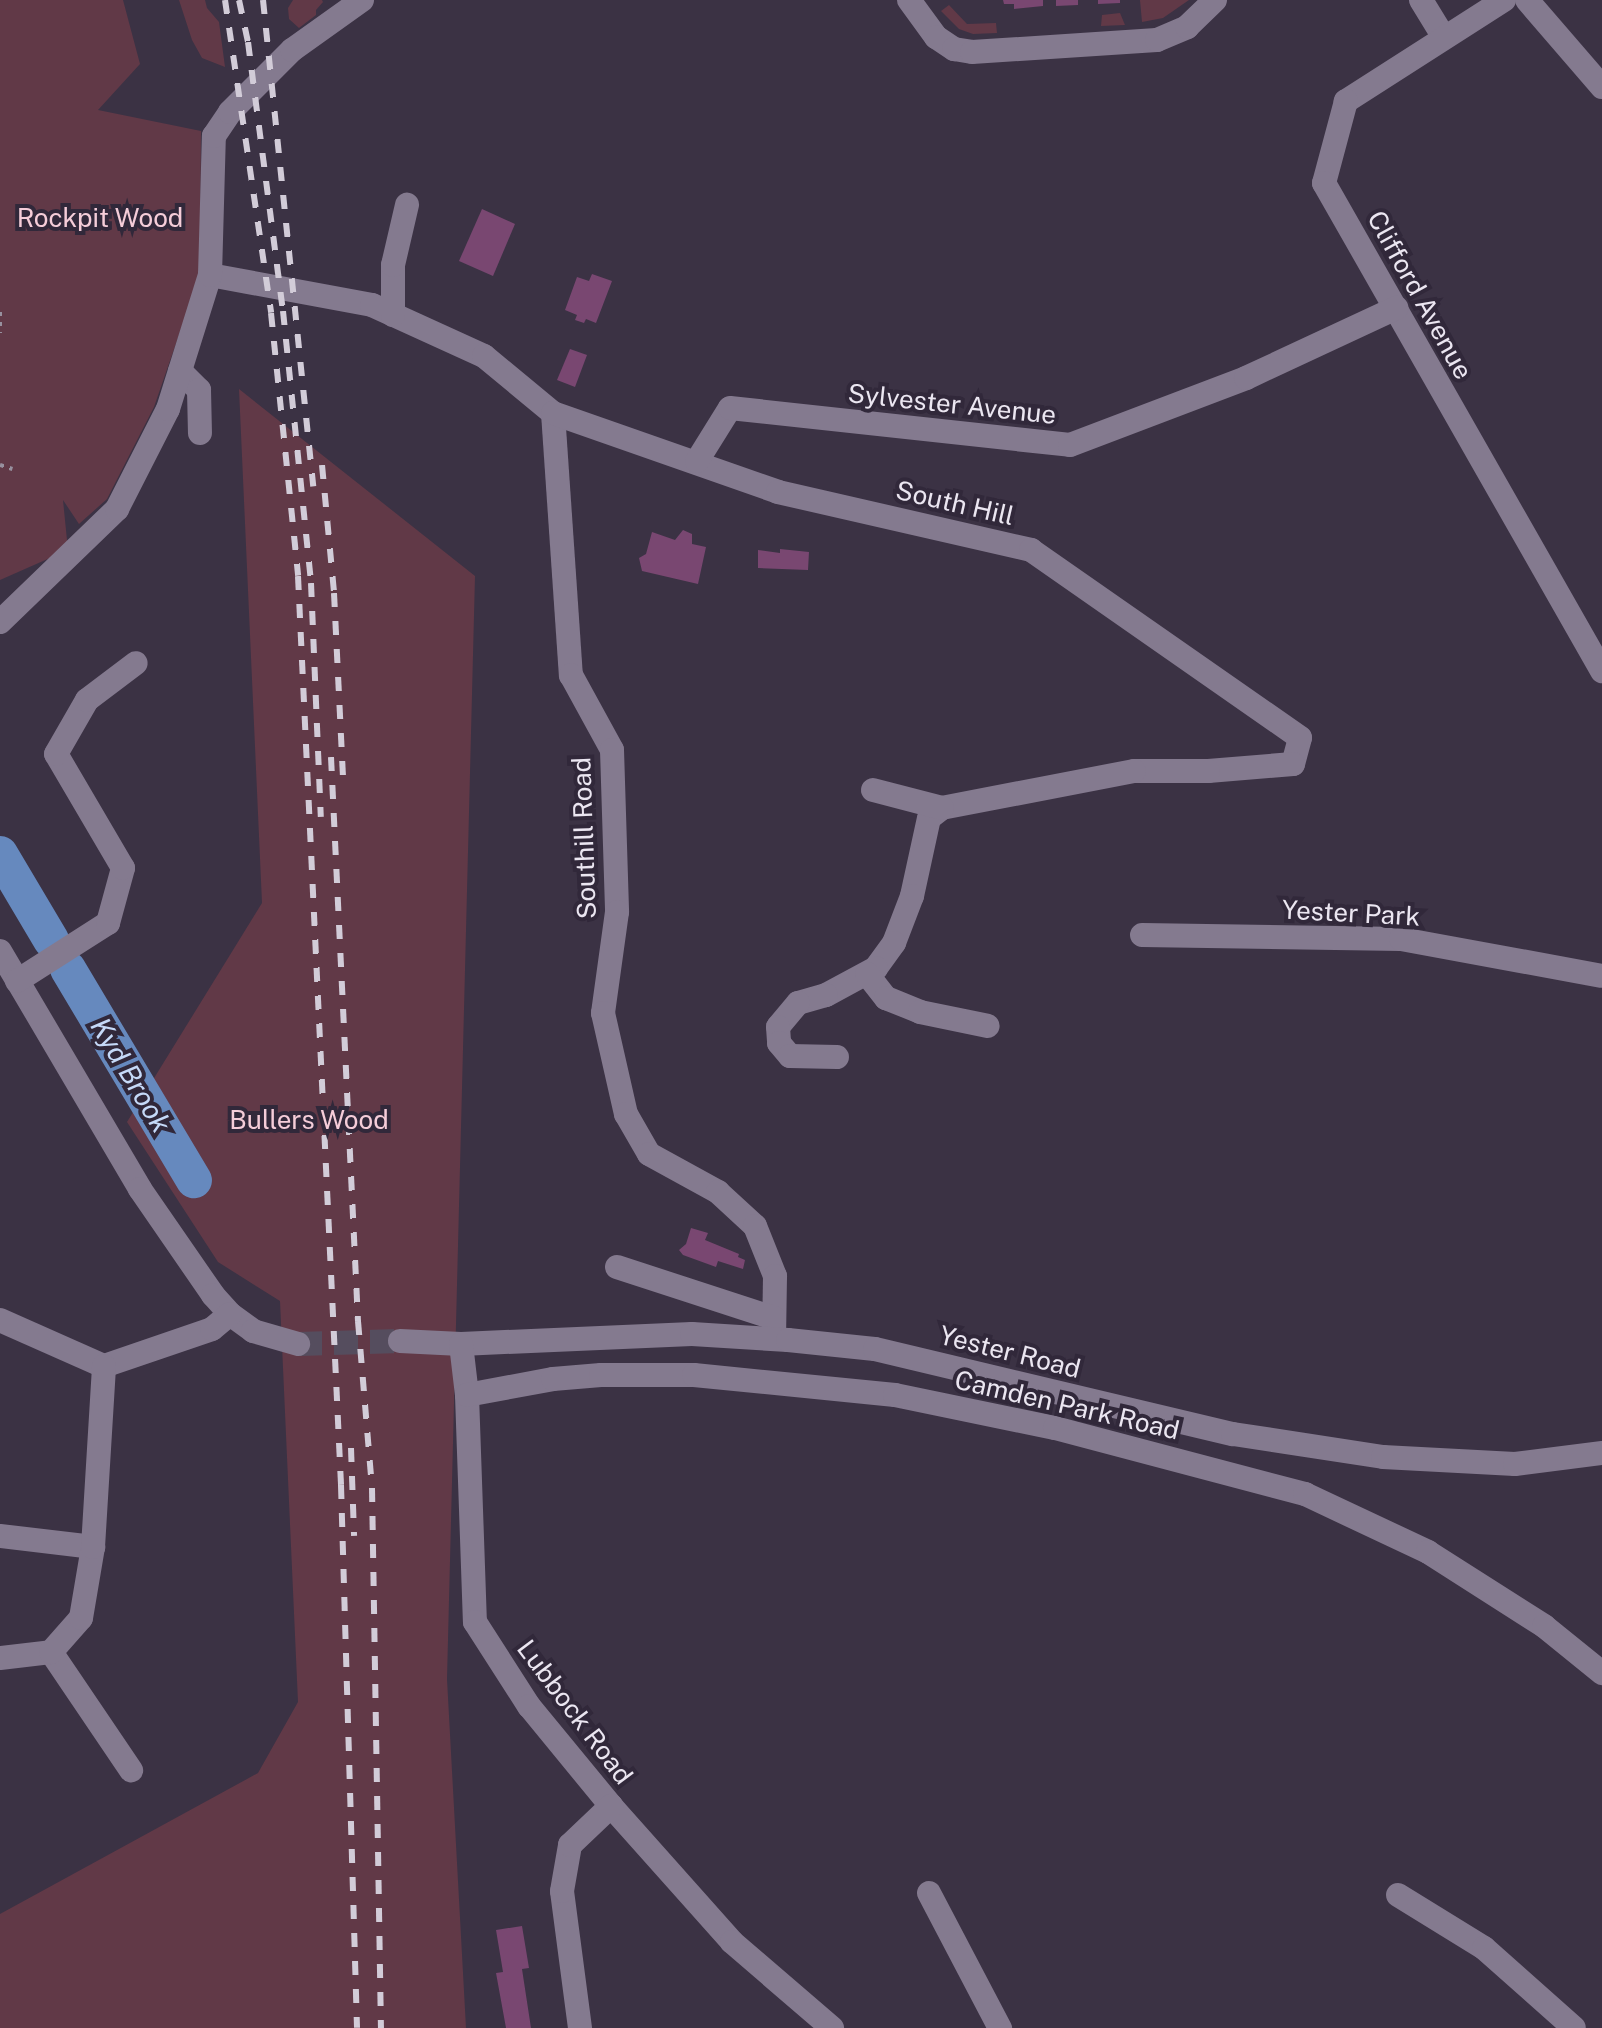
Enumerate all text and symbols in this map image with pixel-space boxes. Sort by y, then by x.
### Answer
park label: Rockpit Wood [16,202,184,234]
street label: Clifford Avenue [1361,205,1479,385]
street label: Sylvester Avenue [846,378,1058,430]
street label: South Hill [893,474,1017,532]
street label: Southill Road [566,756,602,920]
street label: Yester Park [1281,894,1421,932]
water label: Kyd Brook [84,1011,178,1139]
park label: Bullers Wood [229,1104,389,1136]
street label: Yester Road [936,1319,1084,1385]
street label: Camden Park Road [952,1364,1182,1446]
street label: Lubbock Road [511,1634,639,1790]

